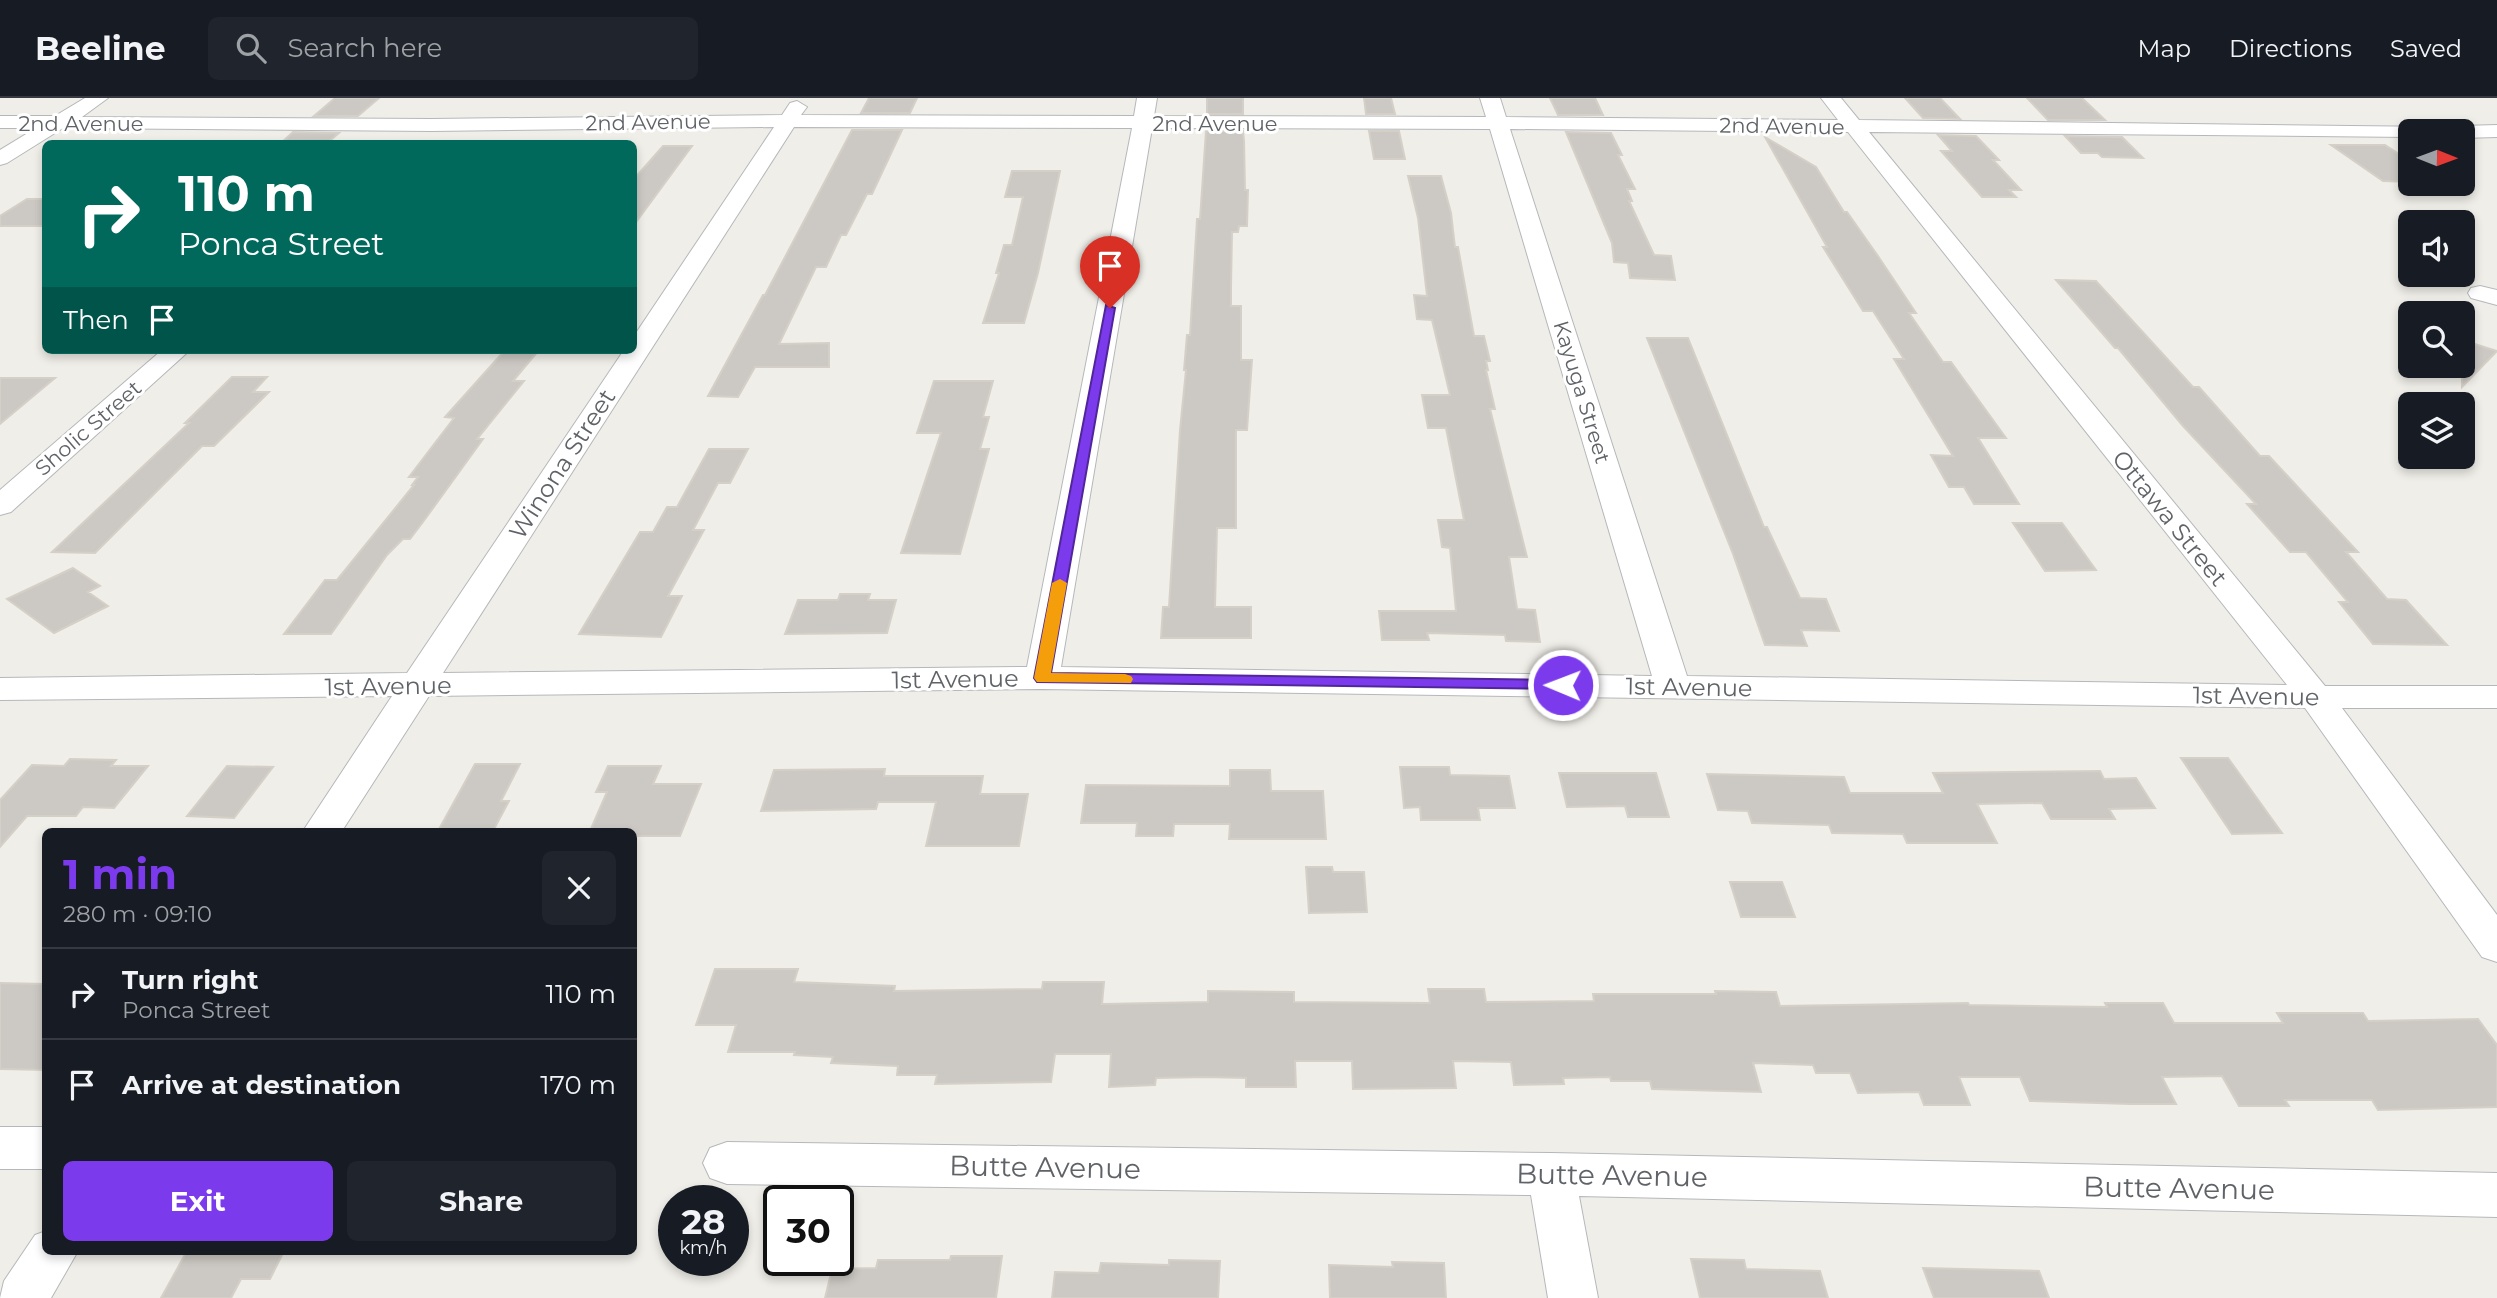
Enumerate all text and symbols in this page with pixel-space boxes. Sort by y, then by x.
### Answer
search box [208,17,698,80]
text: Beeline [35,28,166,68]
icon: search [232,29,270,67]
text: Search here [288,32,442,64]
text: Map [2138,34,2191,63]
text: Directions [2229,34,2352,63]
text: Saved [2390,34,2462,63]
street label: 2nd Avenue [585,108,711,136]
street label: 2nd Avenue [18,111,144,136]
street label: 2nd Avenue [1152,111,1278,136]
street label: 2nd Avenue [1719,112,1845,140]
north arrow [2398,119,2474,196]
map controls [2398,119,2475,469]
text: 110 m [178,164,315,223]
icon: right [63,168,154,259]
button: sound [2398,210,2475,287]
text: Ponca Street [178,224,384,263]
pin [1080,236,1140,308]
icon: arrive [1091,247,1129,285]
icon: arrive [143,301,181,339]
button: search [2398,301,2475,378]
text: Then [63,304,129,336]
street label: Kayuga Street [1548,318,1616,466]
street label: Sholic Street [30,375,146,481]
street label: Winona Street [503,383,621,545]
button: layers [2398,392,2475,469]
street label: Ottawa Street [2106,444,2234,592]
position arrow [1526,648,1600,722]
street label: 1st Avenue [891,663,1019,695]
street label: 1st Avenue [324,670,452,702]
street label: 1st Avenue [1625,671,1753,703]
street label: 1st Avenue [2192,680,2320,712]
text: 1 min [63,848,177,900]
button: close [542,851,616,925]
text: 280 m · 09:10 [63,900,212,928]
text: Turn right [122,964,258,996]
icon: right [63,975,101,1013]
text: 110 m [546,978,616,1010]
text: Ponca Street [122,996,270,1024]
icon: arrive [63,1066,101,1104]
text: Arrive at destination [122,1069,401,1101]
text: 170 m [540,1069,616,1101]
street label: Butte Avenue [949,1148,1141,1186]
street label: Butte Avenue [1516,1156,1708,1194]
button: Exit [63,1161,333,1241]
button: Share [347,1161,616,1241]
street label: Butte Avenue [2083,1169,2275,1207]
speed limit sign: 30 [763,1185,854,1276]
text: 28 [682,1200,725,1243]
text: km/h [679,1237,728,1259]

